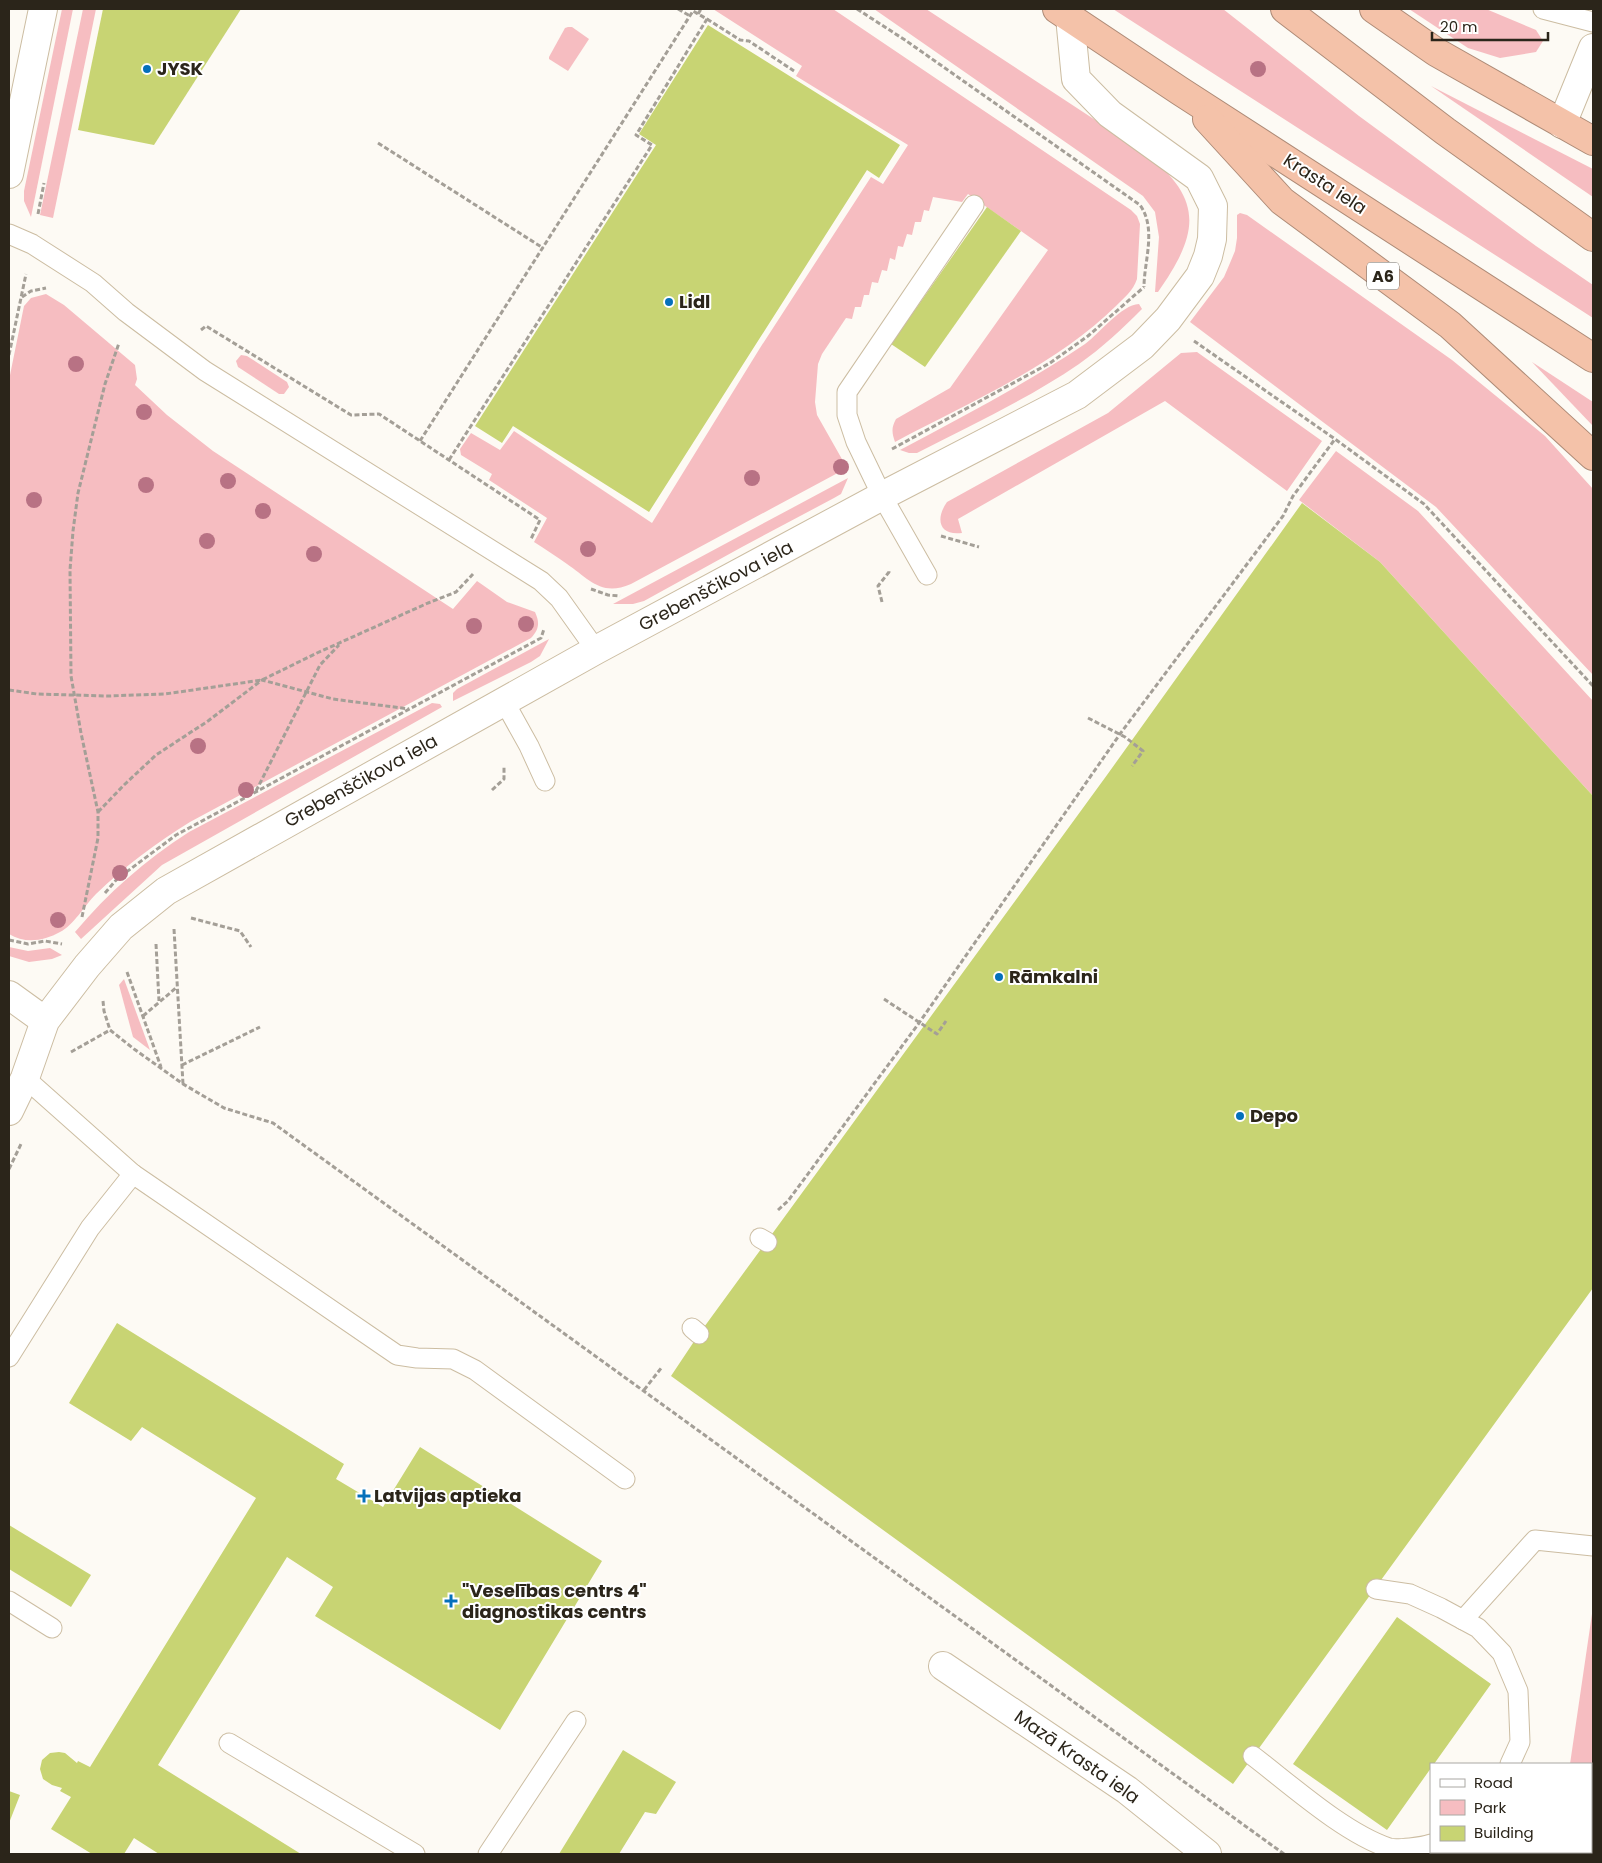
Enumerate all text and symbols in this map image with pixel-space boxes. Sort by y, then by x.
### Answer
scale bar [1432,10,1548,42]
text: 20 m [1440,16,1478,37]
place label: JYSK [157,56,204,81]
marker: JYSK [141,63,153,75]
street label: Krasta iela [1279,147,1372,220]
road number: A6 [1367,262,1399,290]
place label: Lidl [679,289,710,314]
marker: Lidl [663,296,675,308]
street label: Grebenščikova iela [634,534,797,637]
street label: Grebenščikova iela [280,728,442,833]
place label: Rāmkalni [1009,964,1098,989]
marker: Rāmkalni [993,971,1005,983]
place label: Depo [1250,1103,1298,1128]
marker: Depo [1234,1110,1246,1122]
place label: Latvijas aptieka [374,1483,522,1508]
marker: Latvijas aptieka [358,1490,370,1502]
place label: "Veselības centrs 4" diagnostikas centrs [462,1578,647,1624]
marker: "Veselības centrs 4" diagnostikas centrs [444,1594,458,1608]
street label: Mazā Krasta iela [1010,1704,1145,1809]
legend [1430,1763,1592,1853]
text: Road [1474,1772,1513,1793]
text: Park [1474,1797,1506,1818]
text: Building [1474,1822,1534,1843]

